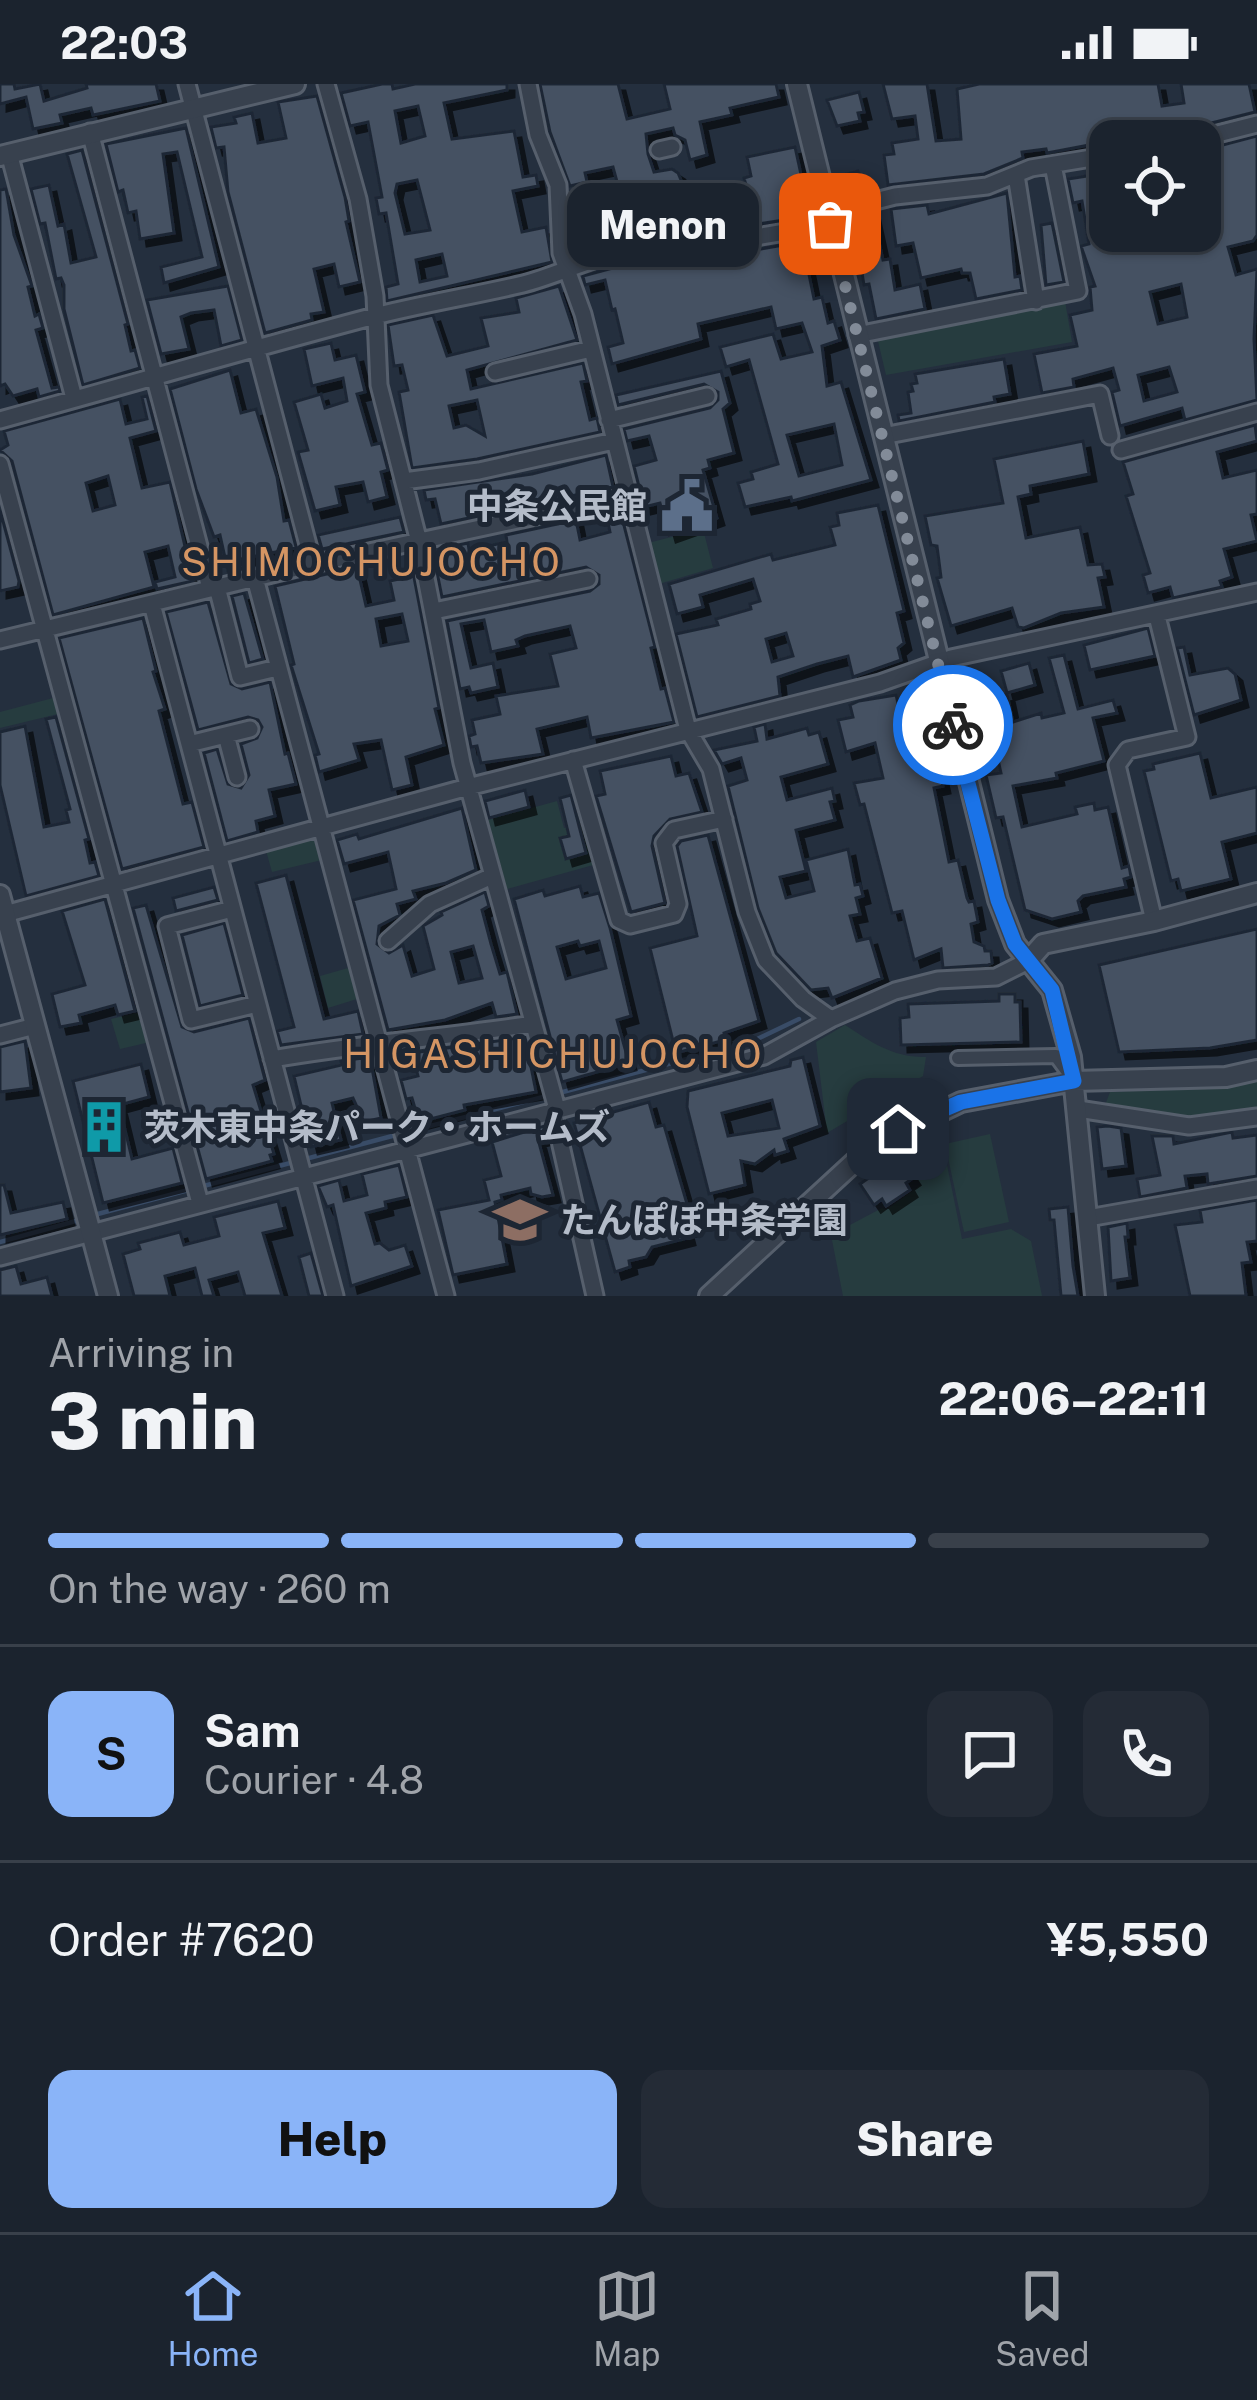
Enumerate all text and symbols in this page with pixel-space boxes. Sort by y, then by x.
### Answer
text: 22:03 [60,16,188,69]
map controls [1089,120,1221,252]
button: locate [1089,120,1221,252]
pin [779,173,881,275]
callout: Menon [566,182,758,266]
icon: bag [797,191,863,257]
text: Menon [599,202,727,248]
public building icon: 中条公民館 [658,477,716,535]
place label: 中条公民館 [467,485,647,527]
district label: SHIMOCHUJOCHO [181,539,563,585]
courier [893,665,1013,785]
icon: bike [920,692,986,758]
district label: HIGASHICHUJOCHO [343,1031,765,1077]
pin [847,1078,949,1180]
icon: home [865,1096,931,1162]
building icon: 茨木東中条パーク・ホームズ [75,1098,133,1156]
place label: 茨木東中条パーク・ホームズ [144,1106,610,1148]
school or university icon: たんぽぽ中条学園 [491,1191,549,1249]
place label: たんぽぽ中条学園 [560,1199,848,1241]
text: Arriving in [48,1330,234,1376]
text: 22:06–22:11 [939,1372,1209,1425]
text: 3 min [48,1375,257,1467]
text: On the way · 260 m [48,1566,391,1612]
button: chat [927,1691,1053,1817]
button: phone [1083,1691,1209,1817]
text: Sam [204,1704,301,1757]
text: S [95,1727,127,1780]
text: Courier · 4.8 [204,1757,424,1803]
text: Order #7620 [48,1913,314,1966]
text: ¥5,550 [1047,1913,1209,1966]
button: Help [48,2070,617,2208]
button: Share [641,2070,1209,2208]
tab: Home [167,2263,258,2373]
tab: Map [593,2263,660,2373]
tab: Saved [995,2263,1090,2373]

